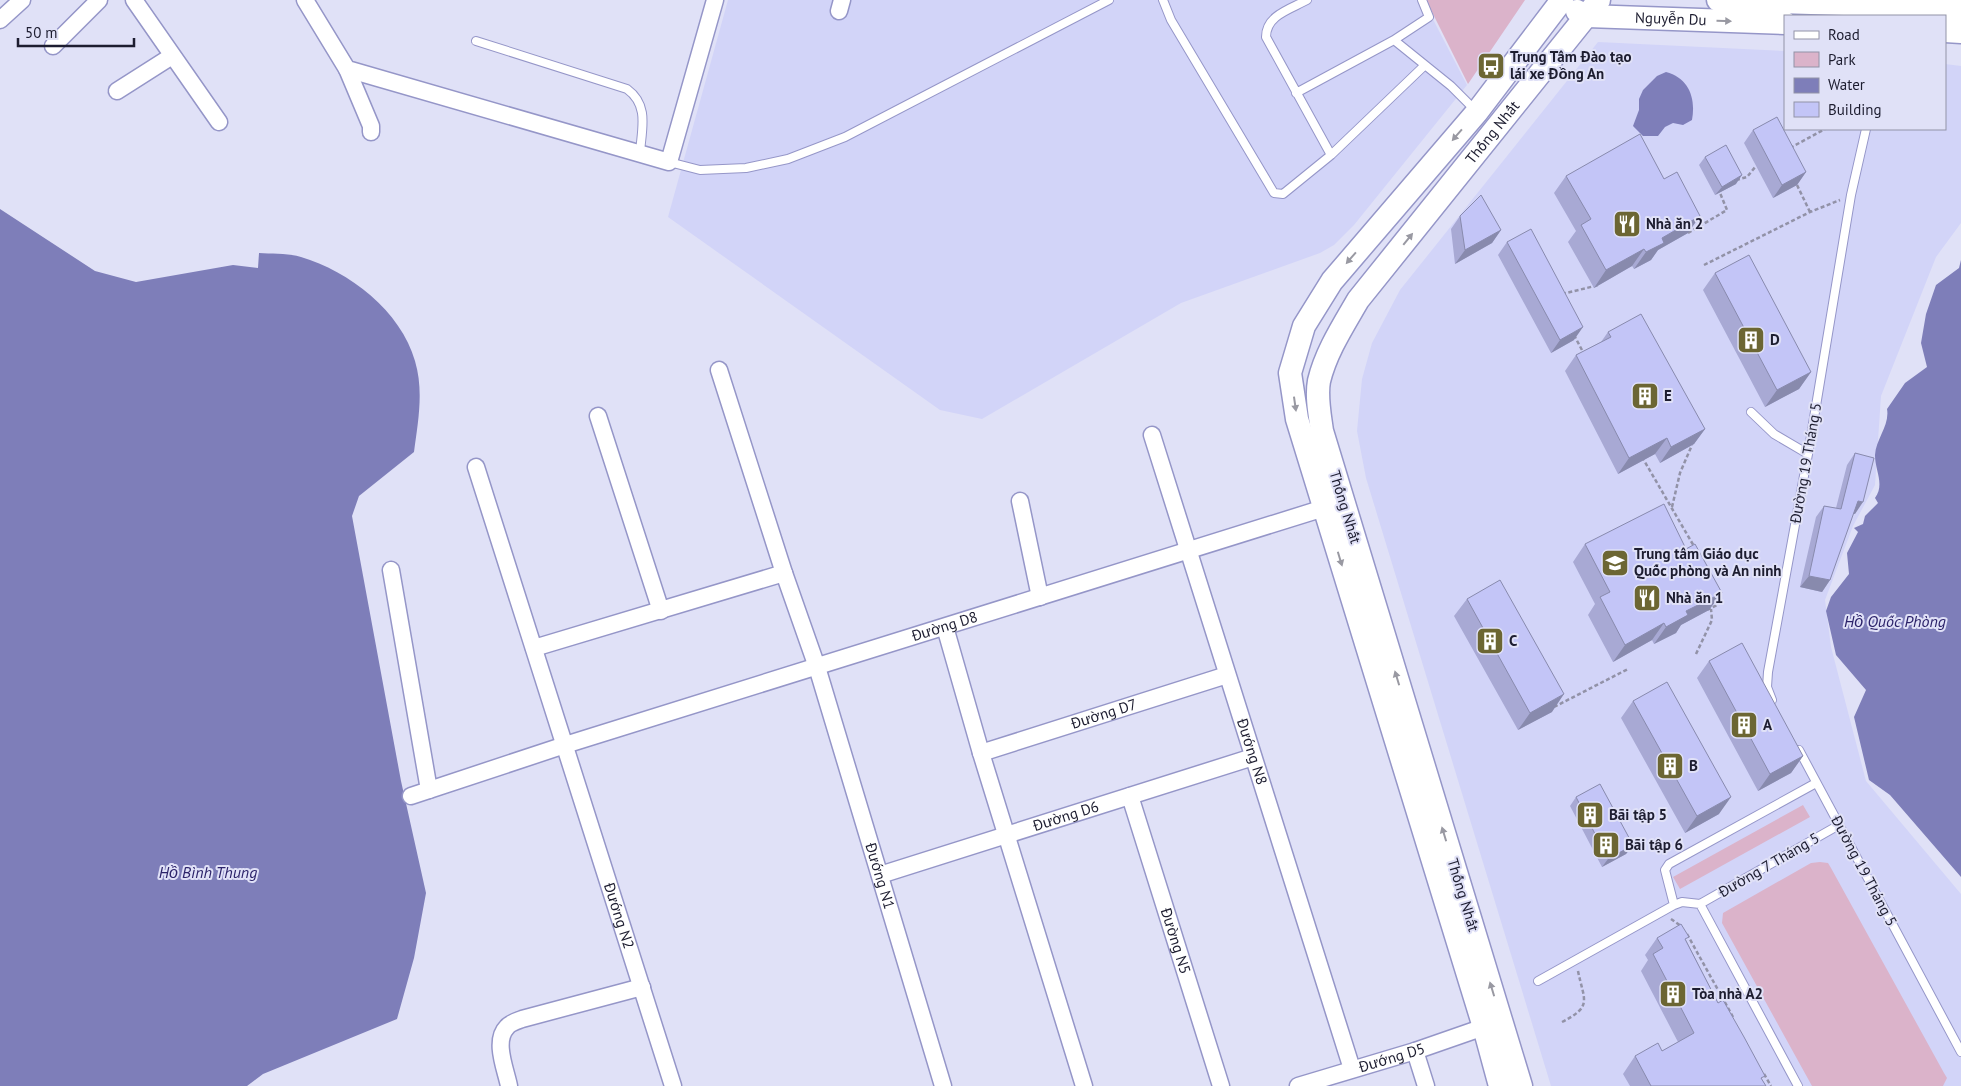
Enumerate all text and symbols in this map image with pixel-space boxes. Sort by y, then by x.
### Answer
street label: Nguyễn Du [1635,8,1707,29]
scale bar [18,15,134,47]
legend [1784,15,1946,130]
one-way arrow [1716,17,1732,25]
text: 50 m [25,23,58,42]
text: Road [1828,25,1860,44]
place label: Trung Tâm Đào tạo lái xe Đồng An [1510,47,1632,83]
text: Park [1828,50,1856,69]
bus stop icon: Trung Tâm Đào tạo lái xe Đồng An [1476,51,1506,81]
text: Water [1828,75,1865,94]
street label: Thống Nhất [1461,97,1523,168]
text: Building [1828,100,1882,119]
one-way arrow [1452,129,1463,141]
restaurant icon: Nhà ăn 2 [1612,209,1642,239]
place label: Nhà ăn 2 [1646,214,1703,233]
one-way arrow [1402,233,1413,246]
one-way arrow [1345,252,1357,264]
building icon: D [1736,325,1766,355]
place label: D [1770,330,1780,349]
building icon: E [1630,381,1660,411]
place label: E [1664,386,1672,405]
one-way arrow [1291,396,1299,412]
street label: Đường 19 Tháng 5 [1785,401,1825,526]
street label: Thống Nhất [1325,468,1366,546]
place label: Trung tâm Giáo dục Quốc phòng và An ninh [1634,544,1782,580]
school or university icon: Trung tâm Giáo dục Quốc phòng và An ninh [1600,548,1630,578]
one-way arrow [1337,552,1345,567]
restaurant icon: Nhà ăn 1 [1632,583,1662,613]
place label: Nhà ăn 1 [1666,588,1723,607]
street label: Đường D8 [908,607,980,645]
water label: Hồ Quốc Phòng [1844,611,1946,631]
building icon: C [1475,626,1505,656]
place label: C [1509,631,1518,650]
one-way arrow [1393,671,1401,686]
street label: Đường D7 [1068,694,1139,733]
building icon: A [1729,710,1759,740]
street label: Đướng N8 [1233,715,1272,787]
place label: A [1763,715,1773,734]
building icon: B [1655,751,1685,781]
place label: B [1689,756,1698,775]
street label: Đường D6 [1030,796,1101,835]
building icon: Bãi tập 5 [1575,800,1605,830]
place label: Bãi tập 5 [1609,805,1667,824]
street label: Đường 19 Tháng 5 [1827,811,1902,929]
one-way arrow [1440,826,1448,841]
street label: Đường 7 Tháng 5 [1714,828,1823,902]
building icon: Bãi tập 6 [1591,830,1621,860]
place label: Bãi tập 6 [1625,835,1683,854]
street label: Đướng N1 [861,839,899,911]
street label: Thống Nhất [1443,856,1484,934]
water label: Hồ Bình Thung [159,862,257,882]
street label: Đướng N2 [600,879,639,951]
street label: Đường N5 [1156,904,1195,976]
building icon: Tòa nhà A2 [1658,979,1688,1009]
one-way arrow [1487,982,1495,997]
place label: Tòa nhà A2 [1692,984,1763,1003]
street label: Đướng D5 [1355,1038,1427,1077]

